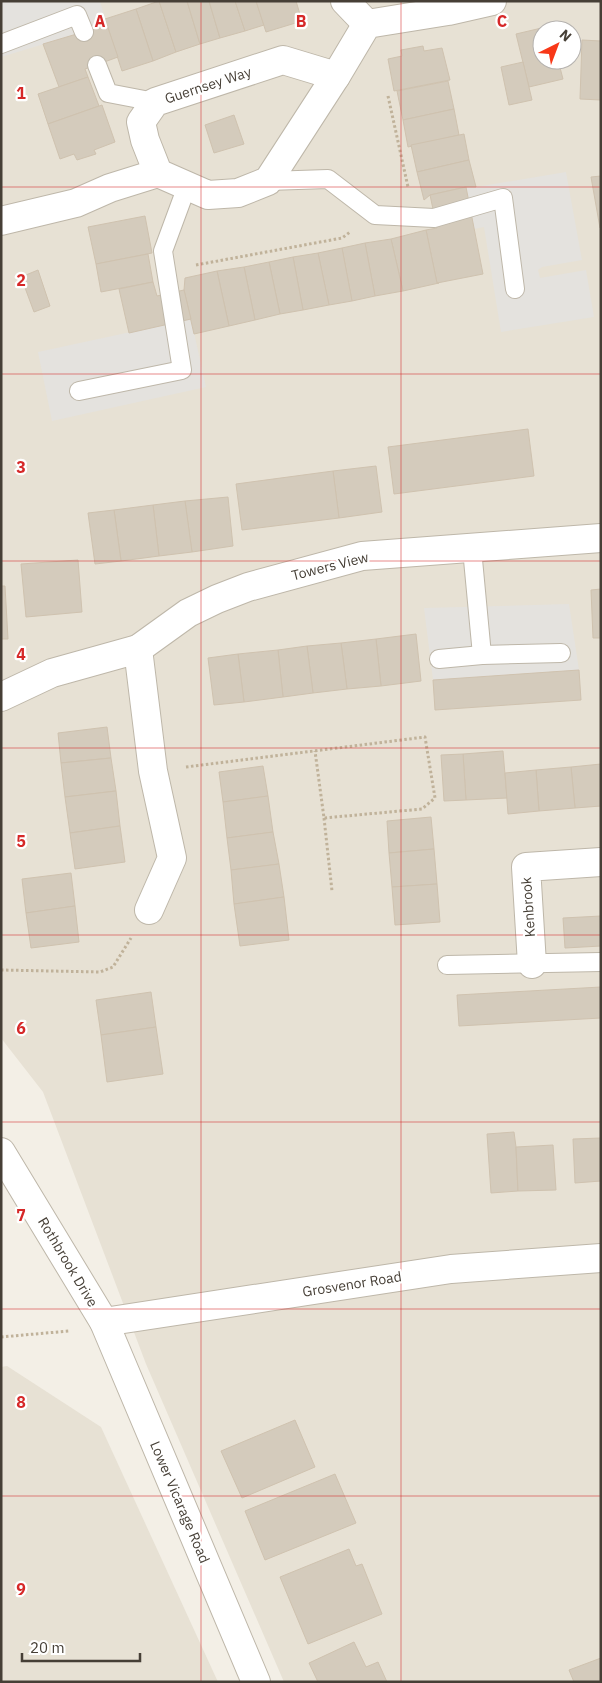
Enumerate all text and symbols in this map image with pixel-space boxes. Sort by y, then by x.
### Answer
text: A [95,11,106,31]
text: B [296,11,307,31]
text: C [497,11,507,31]
north arrow [532,20,582,70]
text: N [556,25,575,45]
street label: Guernsey Way [162,63,254,107]
text: 1 [16,83,26,103]
text: 2 [16,270,26,290]
text: 3 [16,457,26,477]
street label: Towers View [290,548,371,584]
text: 4 [16,644,26,664]
text: 5 [16,831,26,851]
street label: Kenbrook [517,876,539,938]
text: 6 [16,1018,26,1038]
text: 7 [16,1205,26,1225]
street label: Rothbrook Drive [34,1214,102,1310]
street label: Grosvenor Road [301,1267,403,1301]
text: 8 [16,1392,26,1412]
street label: Lower Vicarage Road [146,1438,214,1566]
text: 9 [16,1579,26,1599]
scale bar [22,1630,140,1662]
text: 20 m [30,1638,65,1657]

